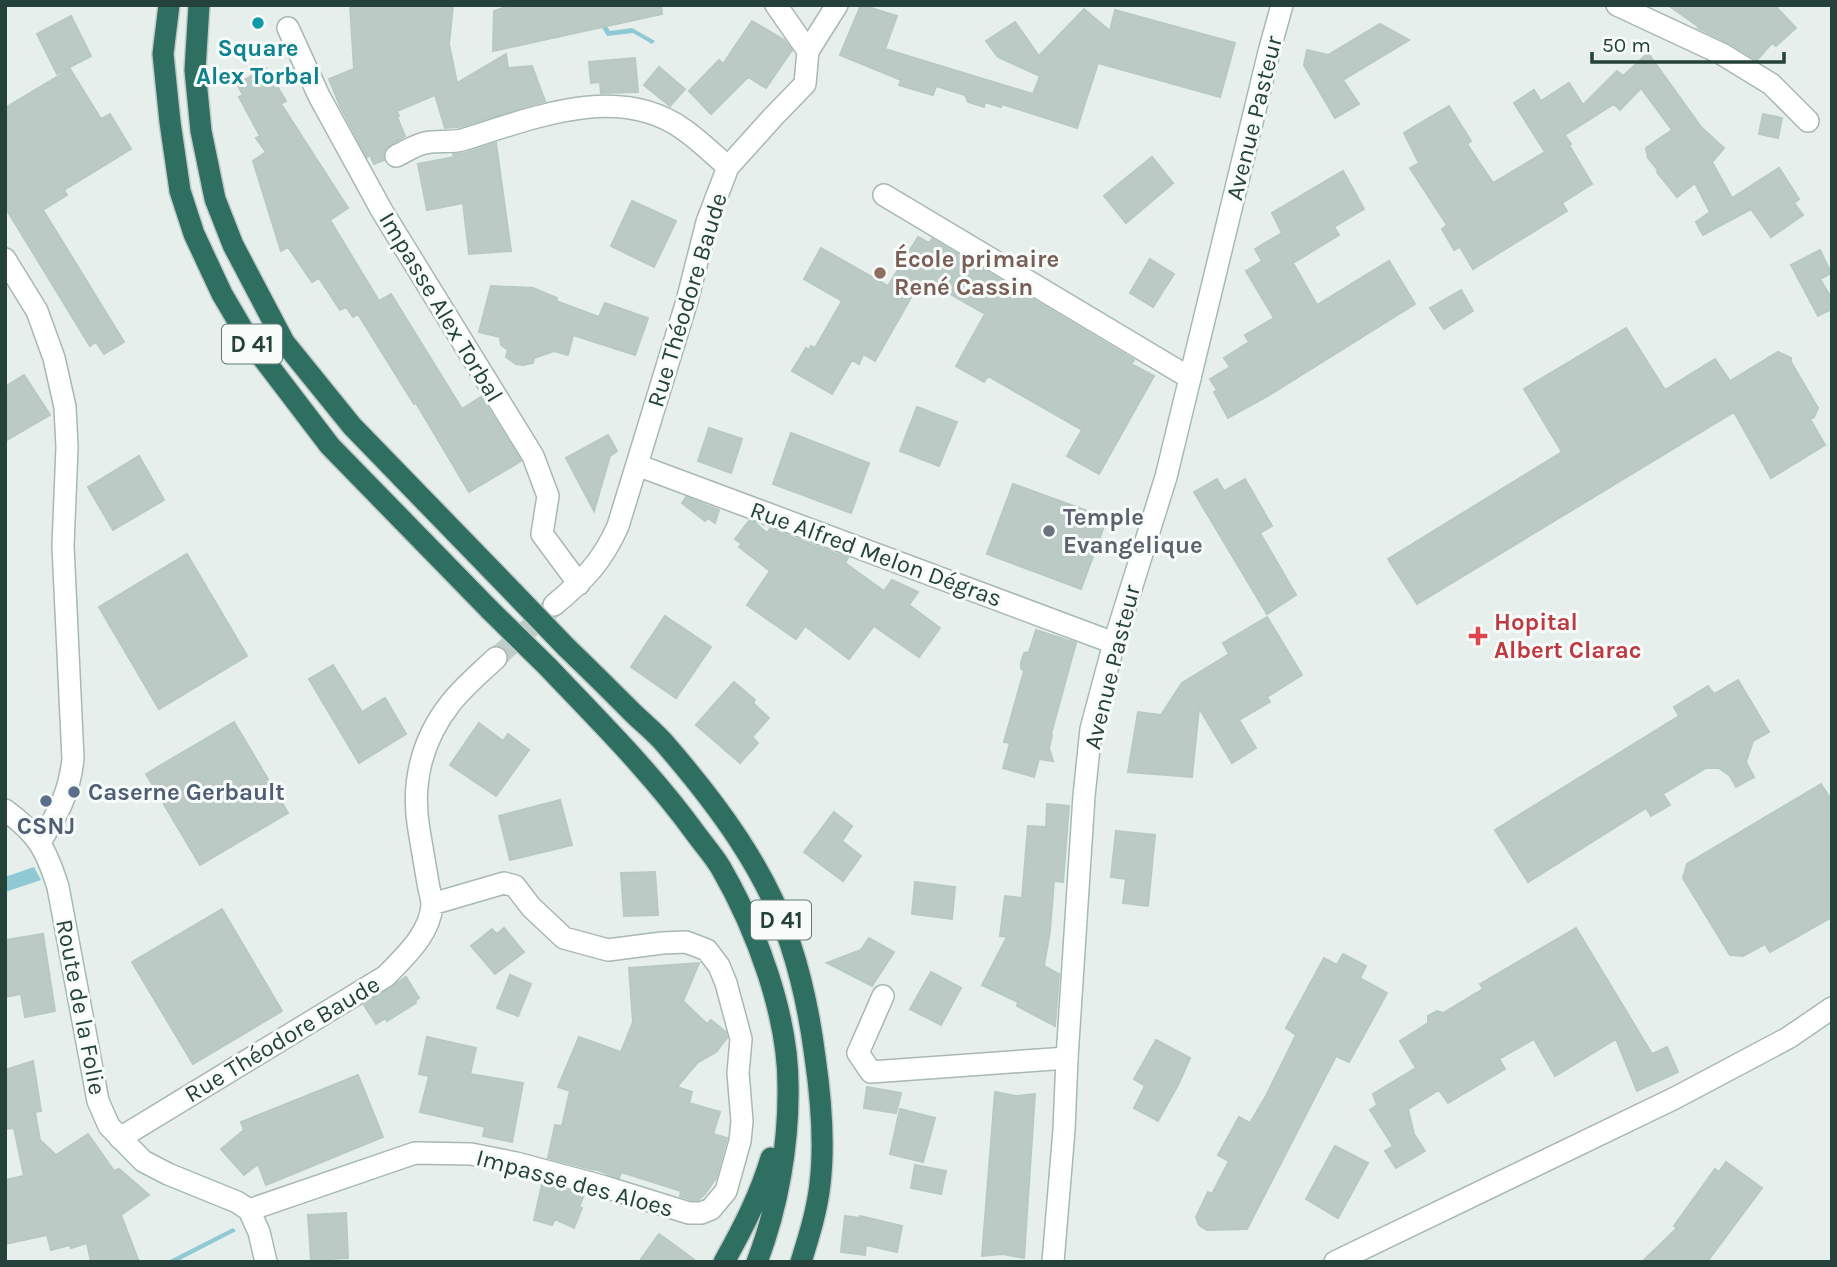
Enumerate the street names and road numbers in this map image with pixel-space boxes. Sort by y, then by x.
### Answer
street label: Avenue Pasteur [1220,33,1288,203]
street label: Rue Théodore Baude [641,190,733,410]
street label: Impasse Alex Torbal [373,207,509,407]
road number: D 41 [222,324,282,364]
street label: Rue Alfred Melon Dégras [746,495,1006,613]
street label: Avenue Pasteur [1078,582,1146,752]
road number: D 41 [751,900,811,939]
street label: Route de la Folie [50,917,112,1097]
street label: Rue Théodore Baude [179,970,385,1108]
street label: Impasse des Aloes [473,1143,677,1223]

